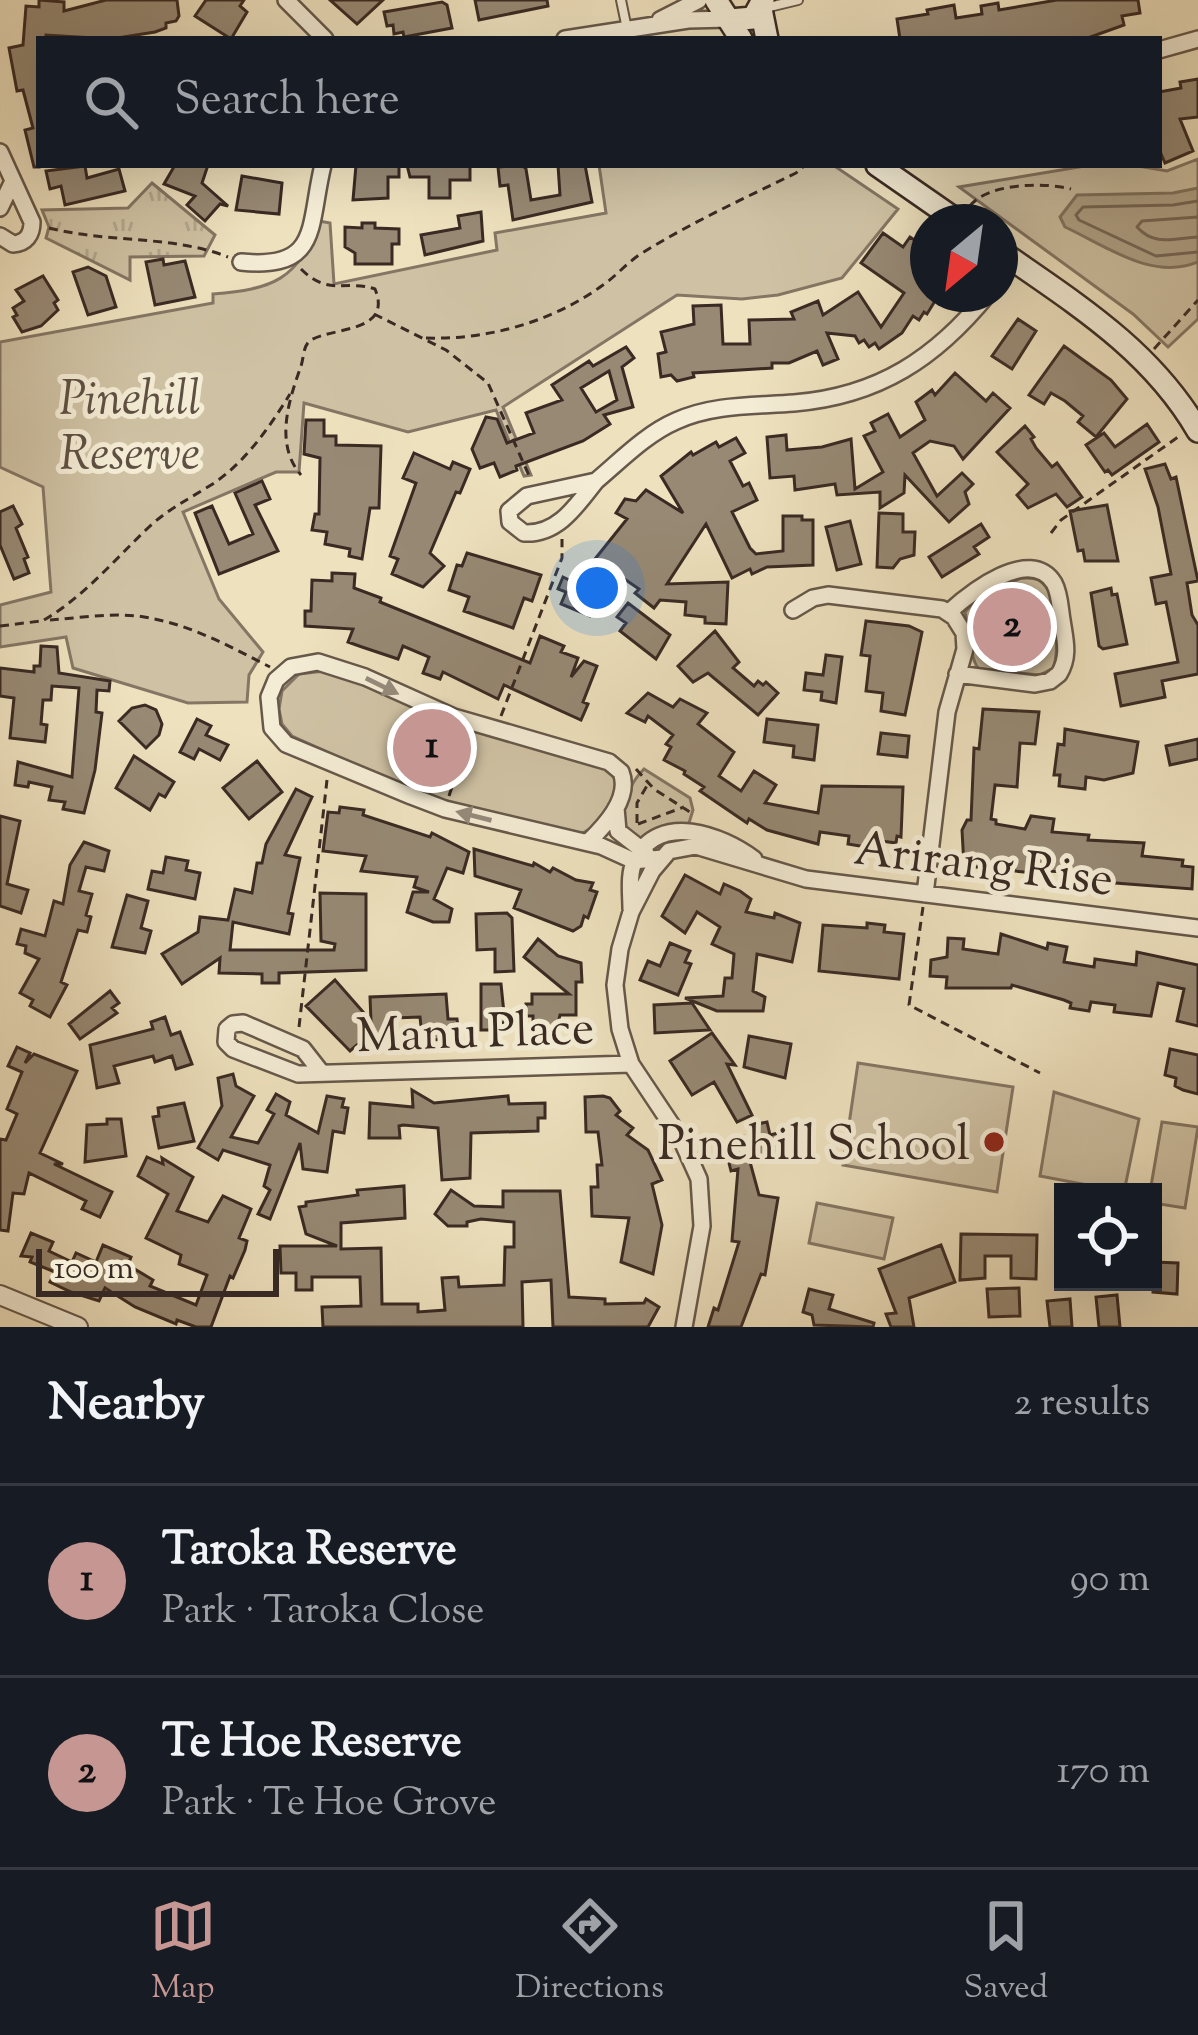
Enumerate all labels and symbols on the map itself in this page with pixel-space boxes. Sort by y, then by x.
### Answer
north arrow [910,204,1018,312]
park label: Pinehill Reserve [59,367,201,491]
your location [567,558,627,618]
pin: 2 [973,582,1051,672]
one-way arrow [365,675,399,695]
pin: 1 [393,703,471,793]
one-way arrow [455,806,492,825]
street label: Arirang Rise [850,817,1117,918]
street label: Manu Place [355,997,595,1074]
place label: Pinehill School [658,1113,970,1182]
marker: Pinehill School [981,1129,1007,1155]
scale bar [36,1243,279,1296]

